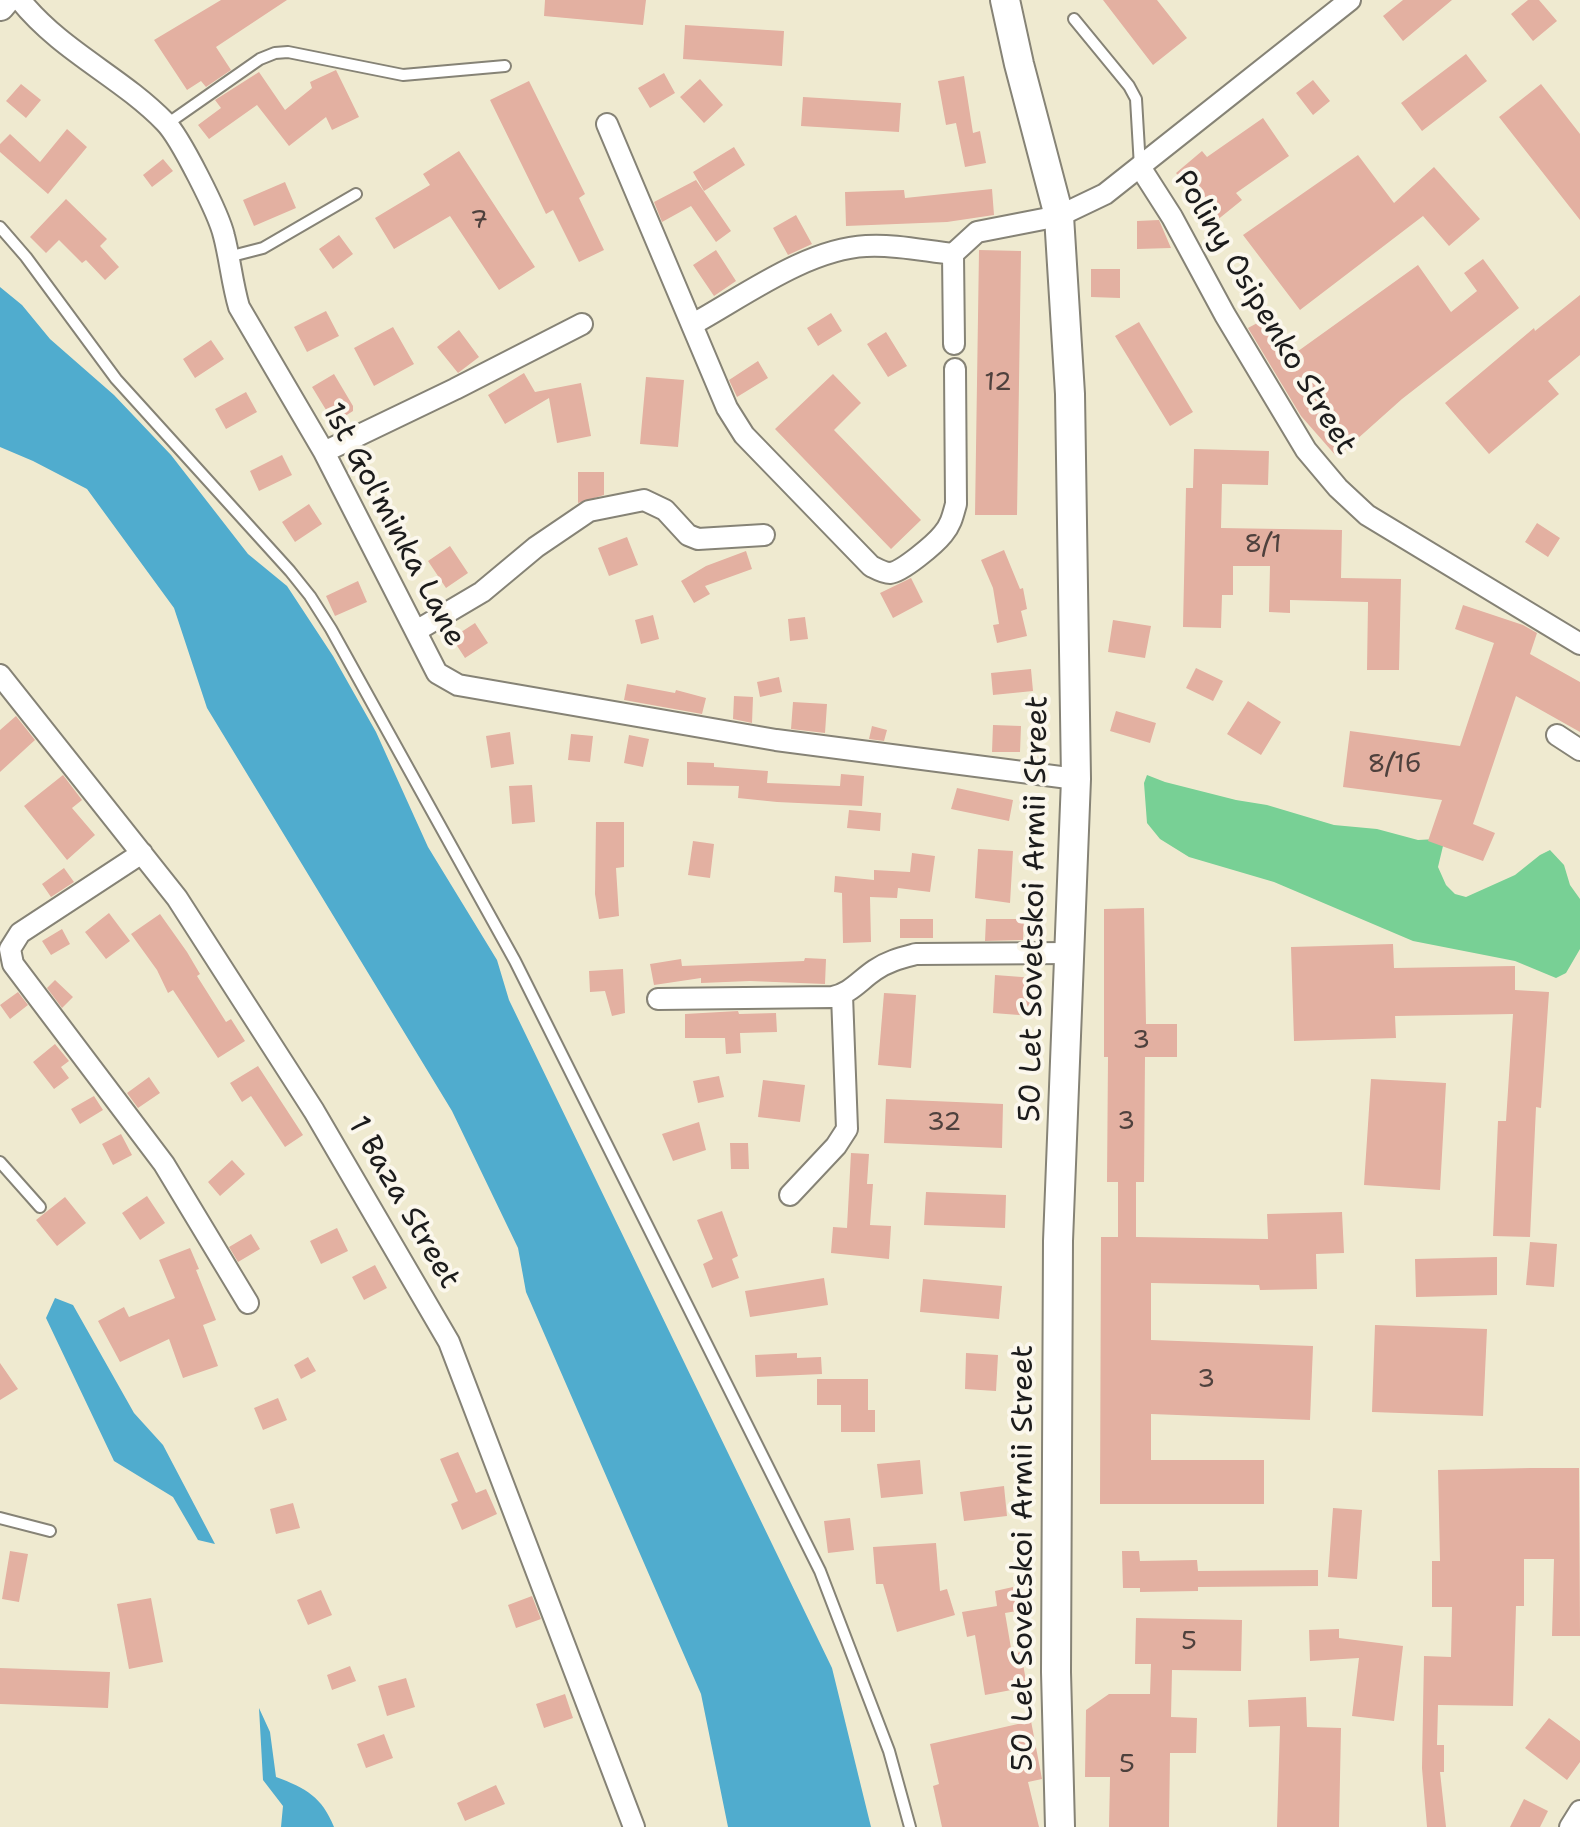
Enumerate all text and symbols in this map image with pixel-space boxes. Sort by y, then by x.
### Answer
street label: Poliny Osipenko Street [1165,164,1363,462]
house number: 7 [470,205,488,237]
house number: 12 [984,367,1012,399]
street label: 1st Gol'minka Lane [314,397,472,653]
house number: 8/1 [1244,529,1282,561]
street label: 50 Let Sovetskoi Armii Street [1013,695,1057,1123]
house number: 8/1б [1367,749,1421,781]
house number: 3 [1132,1025,1150,1057]
house number: 3 [1117,1106,1135,1138]
house number: 32 [927,1107,961,1139]
street label: 1 Baza Street [339,1110,467,1296]
street label: 50 Let Sovetskoi Armii Street [1006,1345,1042,1771]
house number: 3 [1197,1364,1215,1396]
house number: 5 [1181,1626,1197,1658]
house number: 5 [1119,1749,1135,1781]

